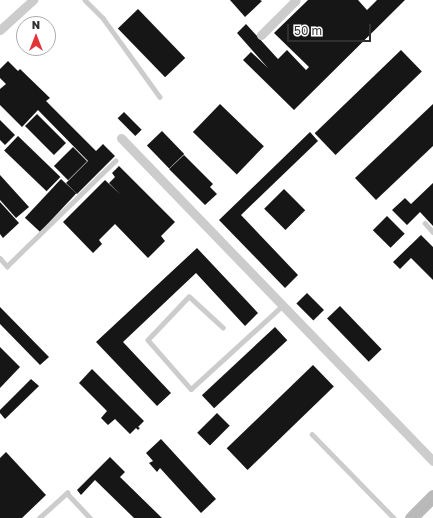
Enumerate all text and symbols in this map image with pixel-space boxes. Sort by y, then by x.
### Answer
north arrow [16,16,56,56]
scale bar [289,16,373,42]
text: N [32,18,40,31]
text: 50 m [294,23,322,38]

